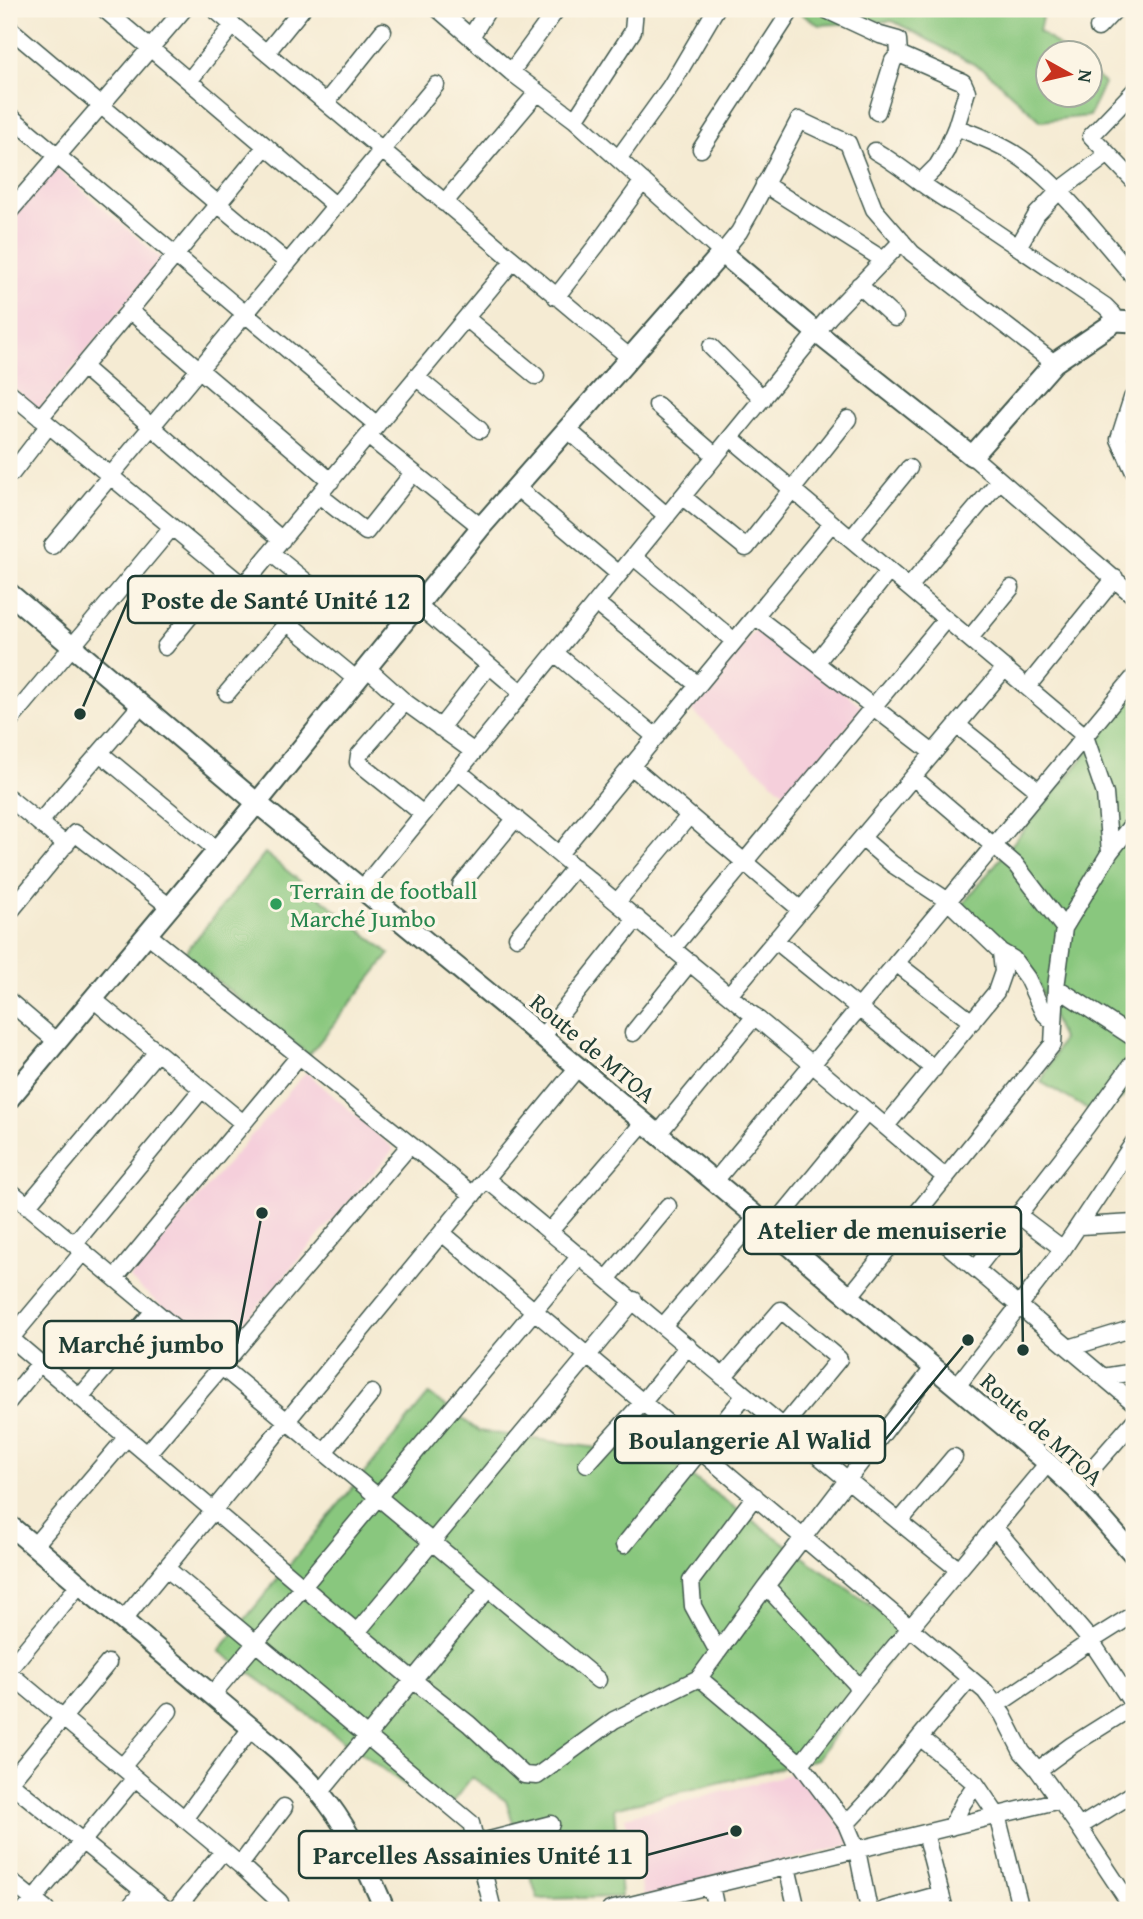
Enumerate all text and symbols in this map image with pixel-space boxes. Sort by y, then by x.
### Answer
north arrow [1034,38,1104,108]
text: N [1071,68,1101,85]
callout: Poste de Santé Unité 12 [128,576,424,623]
text: Poste de Santé Unité 12 [142,580,410,619]
place label: Terrain de football Marché Jumbo [290,873,478,936]
marker: Terrain de football Marché Jumbo [268,896,284,912]
street label: Route de MTOA [522,985,664,1112]
callout: Atelier de menuiserie [744,1207,1021,1254]
text: Atelier de menuiserie [757,1210,1007,1249]
callout: Marché jumbo [44,1321,237,1368]
text: Marché jumbo [58,1324,224,1363]
street label: Route de MTOA [973,1364,1112,1494]
callout: Boulangerie Al Walid [615,1416,885,1463]
text: Boulangerie Al Walid [629,1420,871,1459]
callout: Parcelles Assainies Unité 11 [299,1831,647,1878]
text: Parcelles Assainies Unité 11 [313,1835,633,1874]

